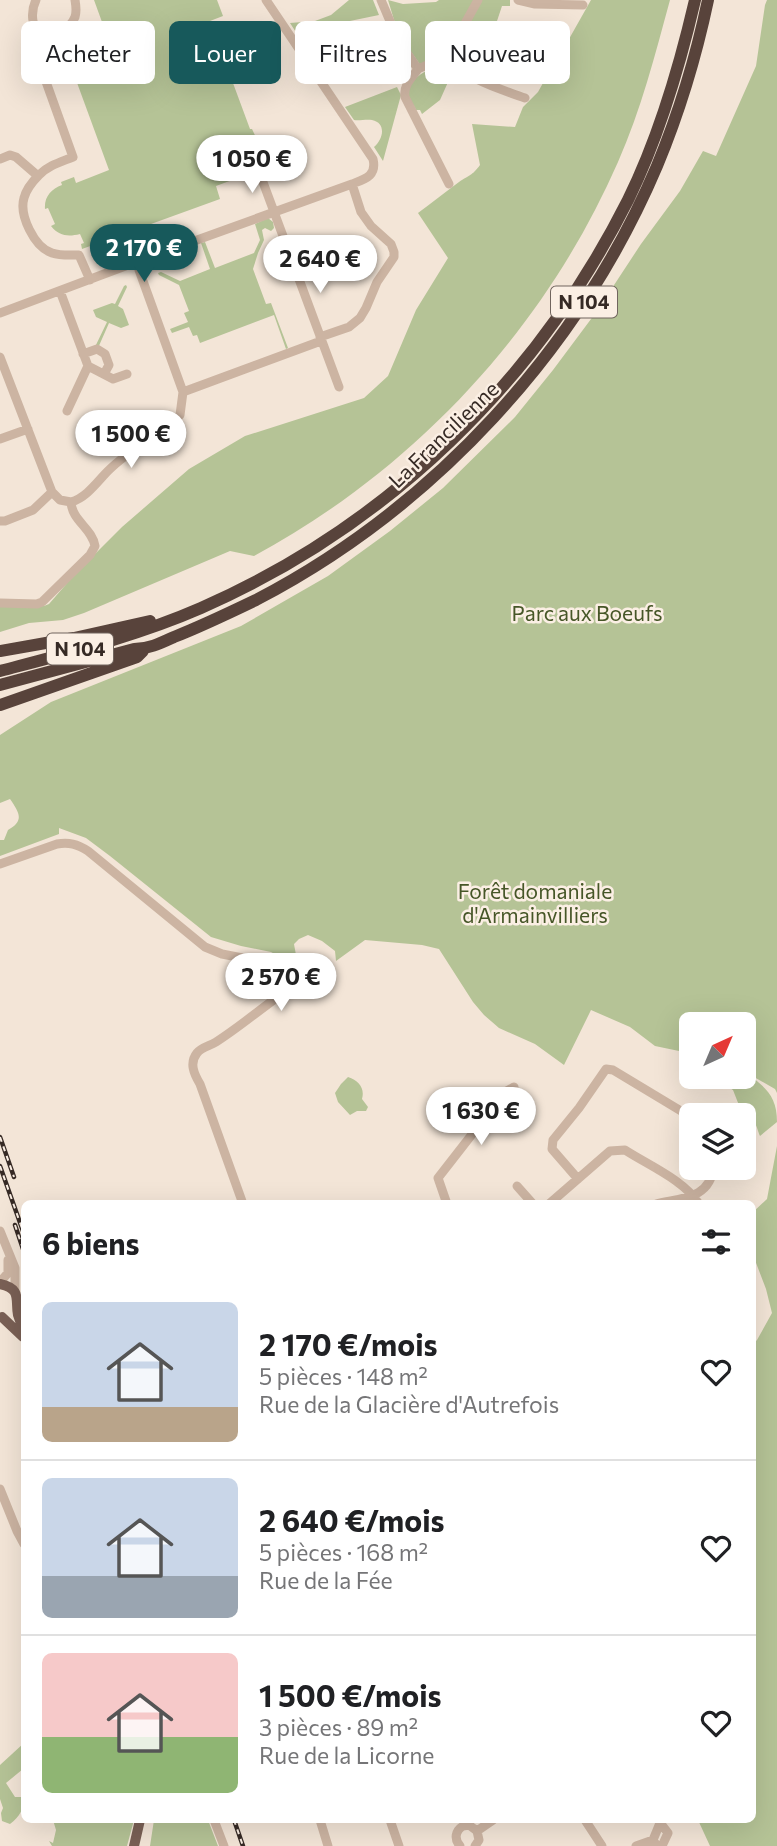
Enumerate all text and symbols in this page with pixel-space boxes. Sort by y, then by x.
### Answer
chip: Acheter [21,21,155,84]
chip: Louer [169,21,281,84]
chip: Filtres [295,21,411,84]
chip: Nouveau [425,21,570,84]
pin: 1 050 € [187,136,317,195]
text: 1 050 € [212,144,292,172]
pin: 2 170 € [79,224,209,284]
text: 2 170 € [106,233,182,261]
pin: 2 640 € [255,236,385,295]
text: 2 640 € [279,244,361,272]
road number: N 104 [551,286,617,318]
street label: La Francilienne [383,375,503,492]
pin: 1 500 € [66,410,196,470]
text: 1 500 € [91,419,171,447]
park label: Parc aux Boeufs [512,600,662,625]
road number: N 104 [47,634,113,664]
park label: Forêt domaniale d'Armainvilliers [458,878,612,927]
pin: 2 570 € [216,954,346,1013]
text: 2 570 € [241,962,321,990]
north arrow [679,1012,756,1088]
map controls [679,1012,756,1180]
pin: 1 630 € [416,1088,546,1147]
text: 1 630 € [442,1096,520,1124]
button: layers [679,1103,756,1180]
icon: filters [697,1223,735,1261]
text: 6 biens [42,1224,140,1261]
text: 2 170 €/mois [259,1325,438,1362]
icon: home [98,1330,182,1414]
icon: heart [697,1353,735,1391]
text: 5 pièces · 148 m² [259,1362,428,1390]
text: Rue de la Glacière d'Autrefois [259,1390,559,1418]
text: 2 640 €/mois [259,1501,445,1538]
icon: home [98,1506,182,1590]
icon: heart [697,1529,735,1567]
text: 5 pièces · 168 m² [259,1538,428,1566]
text: Rue de la Fée [259,1566,393,1594]
text: 1 500 €/mois [259,1676,442,1713]
icon: home [98,1681,182,1765]
icon: heart [697,1704,735,1742]
text: 3 pièces · 89 m² [259,1713,418,1741]
text: Rue de la Licorne [259,1741,434,1769]

